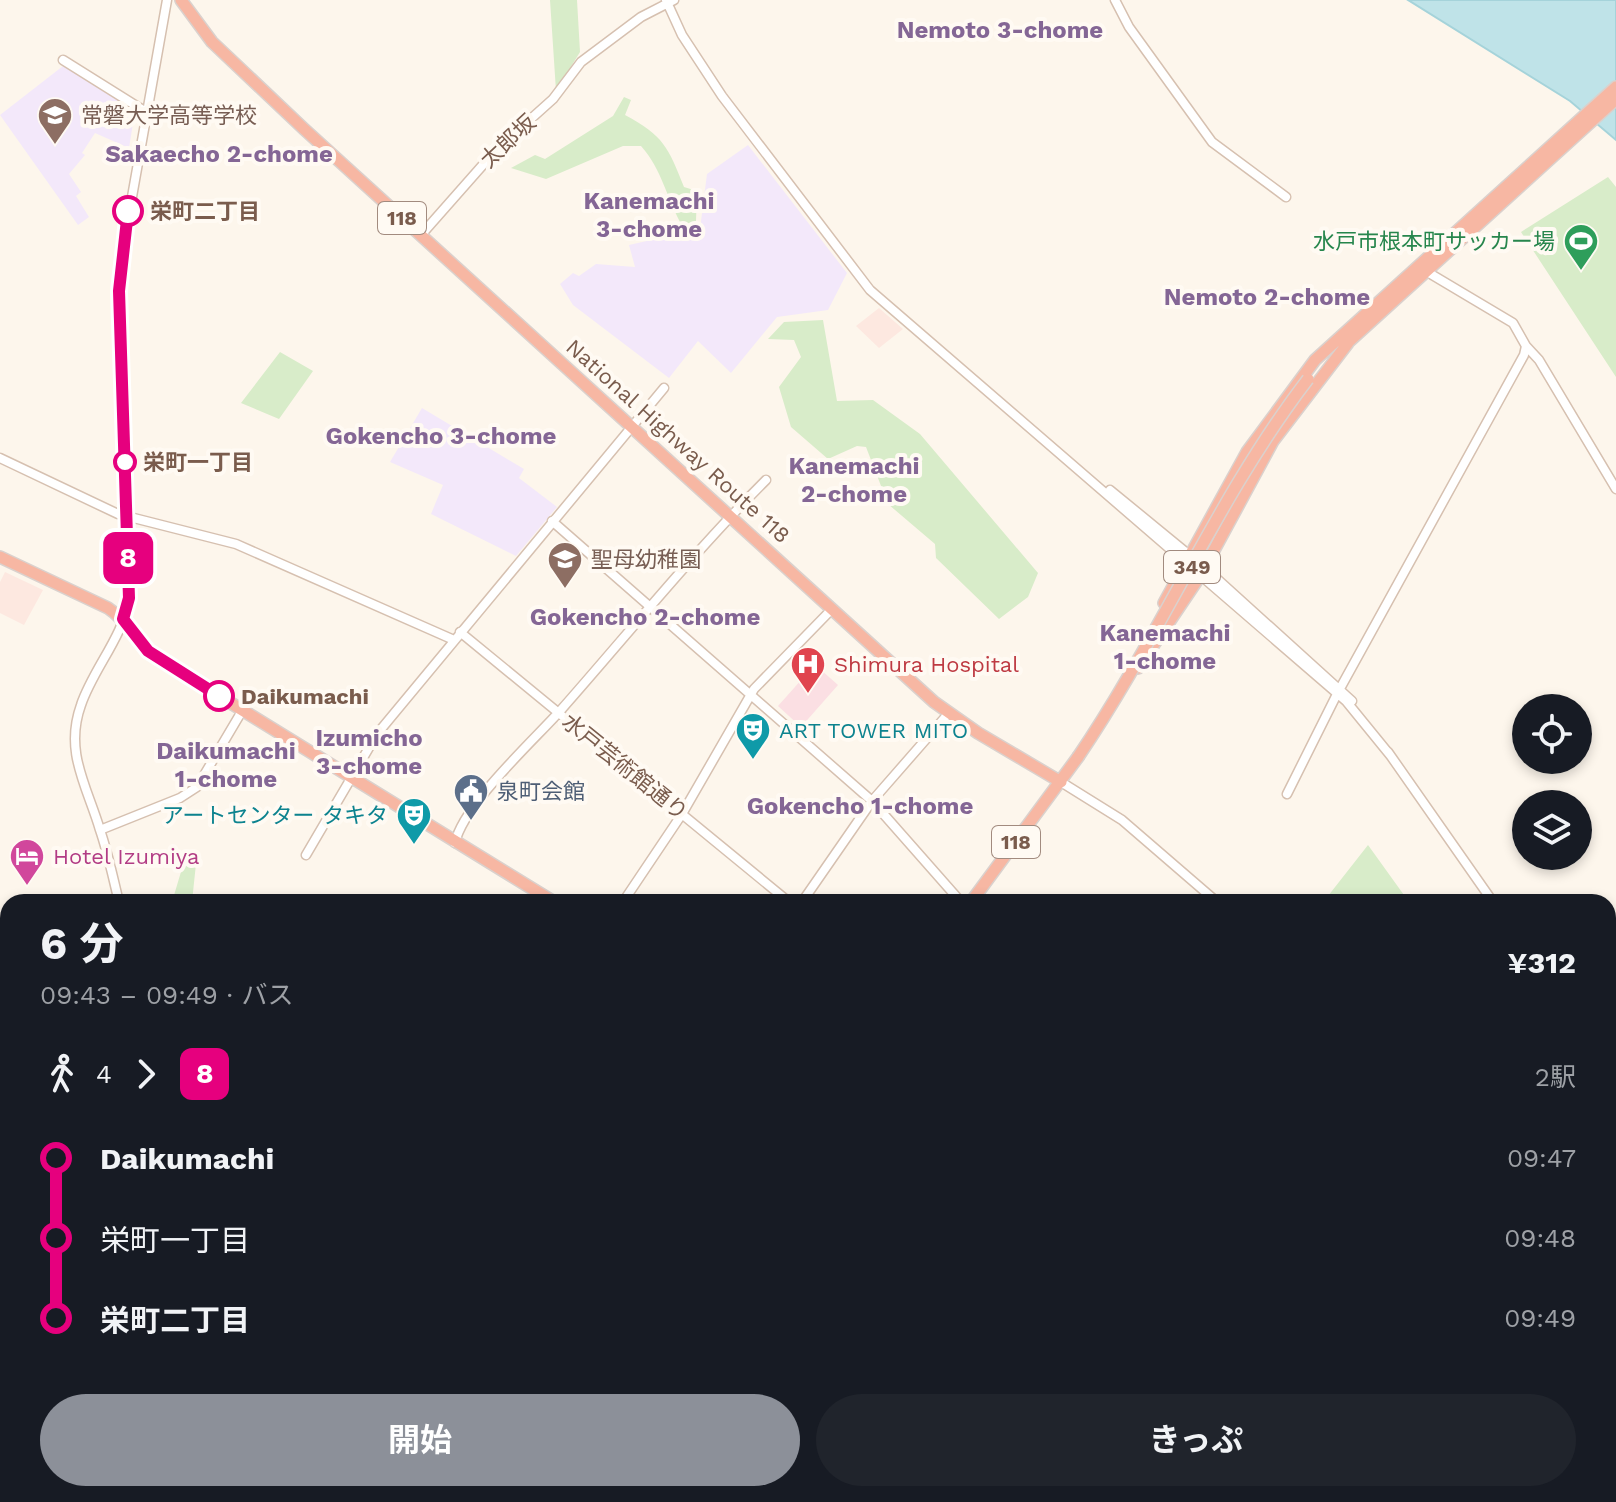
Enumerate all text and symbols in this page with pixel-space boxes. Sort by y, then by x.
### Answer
district label: Nemoto 3-chome [897,16,1103,44]
school or university icon: 常磐大学高等学校 [36,96,74,146]
place label: 常磐大学高等学校 [81,103,257,128]
street label: 太郎坂 [475,109,541,173]
district label: Sakaecho 2-chome [105,140,333,168]
district label: Kanemachi 3-chome [583,187,715,243]
marker: 栄町二丁目 [113,196,143,226]
place label: 栄町二丁目 [150,199,260,224]
road number: 118 [378,202,426,234]
sports icon: 水戸市根本町サッカー場 [1562,222,1600,272]
place label: 水戸市根本町サッカー場 [1313,229,1555,254]
district label: Nemoto 2-chome [1164,283,1370,311]
street label: National Highway Route 118 [561,334,795,548]
district label: Gokencho 3-chome [326,422,556,450]
place label: 栄町一丁目 [143,450,253,475]
marker: 栄町一丁目 [114,451,136,473]
district label: Kanemachi 2-chome [788,452,920,508]
line badge: 8 [102,532,154,584]
school or university icon: 聖母幼稚園 [546,540,584,590]
text: 8 [119,541,137,574]
place label: 聖母幼稚園 [591,547,701,572]
road number: 349 [1164,551,1220,583]
district label: Gokencho 2-chome [530,603,760,631]
district label: Kanemachi 1-chome [1099,619,1231,675]
hospital icon: Shimura Hospital [789,645,827,695]
place label: Shimura Hospital [834,652,1019,677]
marker: Daikumachi [204,681,234,711]
place label: Daikumachi [241,684,369,709]
map controls [1512,694,1592,870]
button: locate [1512,694,1592,774]
street label: 水戸芸術館通り [557,709,693,825]
theatre icon: ART TOWER MITO [734,711,772,761]
place label: ART TOWER MITO [779,718,968,743]
district label: Izumicho 3-chome [315,724,423,780]
district label: Daikumachi 1-chome [156,737,296,793]
public building icon: 泉町会館 [452,772,490,822]
place label: 泉町会館 [497,779,585,804]
button: layers [1512,790,1592,870]
district label: Gokencho 1-chome [747,792,973,820]
theatre icon: アートセンター タキタ [395,796,433,846]
place label: アートセンター タキタ [162,803,388,828]
road number: 118 [992,826,1040,858]
hotel icon: Hotel Izumiya [8,837,46,887]
place label: Hotel Izumiya [53,844,199,869]
text: 6 分 [40,918,124,970]
text: ¥312 [1507,945,1576,980]
text: 09:43 – 09:49 · バス [40,980,293,1010]
icon: walk [40,1052,84,1096]
icon: forward [124,1052,168,1096]
text: 8 [196,1057,213,1090]
text: 4 [96,1059,112,1089]
text: 2駅 [1535,1062,1576,1092]
text: Daikumachi [100,1141,274,1176]
text: 09:47 [1507,1143,1576,1173]
text: 栄町一丁目 [100,1223,250,1258]
text: 09:48 [1504,1223,1576,1253]
text: 栄町二丁目 [100,1303,250,1338]
text: 09:49 [1504,1303,1576,1333]
button: 開始 [40,1394,800,1486]
button: きっぷ [816,1394,1576,1486]

